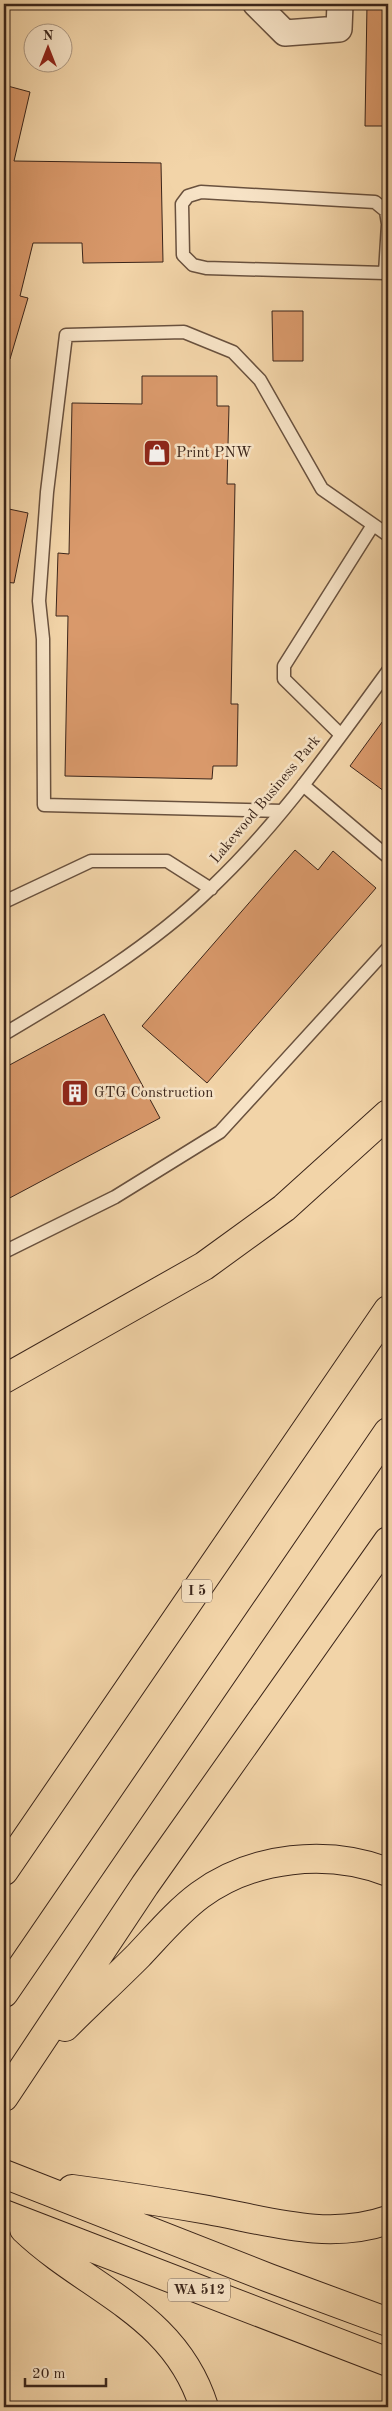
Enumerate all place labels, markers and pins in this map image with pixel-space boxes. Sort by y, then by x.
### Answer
shop icon: Print PNW [142,438,172,468]
place label: Print PNW [176,446,252,461]
building icon: GTG Construction [60,1078,90,1108]
place label: GTG Construction [94,1086,213,1101]

